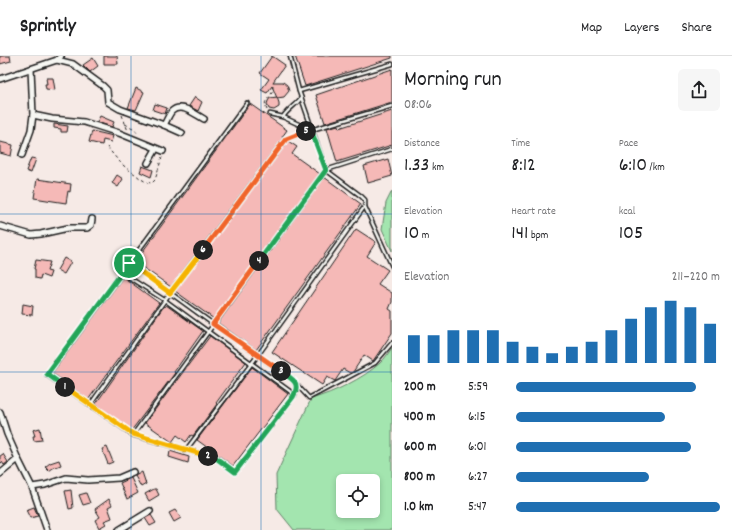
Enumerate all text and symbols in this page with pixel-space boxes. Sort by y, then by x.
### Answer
text: Sprintly [20,14,76,41]
text: Map [581,18,602,38]
text: Layers [624,18,659,38]
text: Share [681,18,712,38]
text: Morning run [404,65,502,96]
button: share [678,69,720,111]
text: 08:06 [404,96,432,115]
pin: 5 [296,121,316,141]
text: 5 [303,123,309,139]
text: Distance [404,136,440,152]
text: Time [511,136,530,152]
text: Pace [619,136,638,152]
text: 1.33 [404,152,429,180]
text: 8:12 [511,152,536,180]
text: 6:10 [619,152,647,180]
text: km [429,160,444,176]
text: /km [647,160,665,176]
text: Elevation [404,204,442,220]
text: Heart rate [511,204,556,220]
text: kcal [619,204,635,220]
text: 10 [404,220,419,248]
text: 141 [511,220,528,248]
text: 105 [619,220,643,248]
text: m [419,228,429,244]
text: bpm [528,228,548,244]
pin: 6 [193,240,213,260]
text: 6 [200,242,206,258]
pin [112,246,146,280]
pin: 4 [249,251,269,271]
icon: arrive [118,252,140,274]
text: 4 [257,253,261,269]
text: Elevation [404,268,449,287]
text: 211–220 m [672,268,720,287]
pin: 3 [271,361,291,381]
text: 3 [279,363,283,379]
pin: 1 [55,377,75,397]
text: 200 m [404,378,436,397]
text: 5:59 [468,378,488,397]
text: 1 [64,379,66,395]
text: 400 m [404,408,435,427]
text: 6:15 [468,408,485,427]
text: 600 m [404,438,436,457]
text: 6:01 [468,438,486,457]
pin: 2 [198,446,218,466]
text: 2 [206,448,210,464]
text: 800 m [404,468,435,487]
text: 6:27 [468,468,487,487]
map controls [336,474,380,518]
button: locate [336,474,380,518]
text: 1.0 km [404,498,433,517]
text: 5:47 [468,498,487,517]

